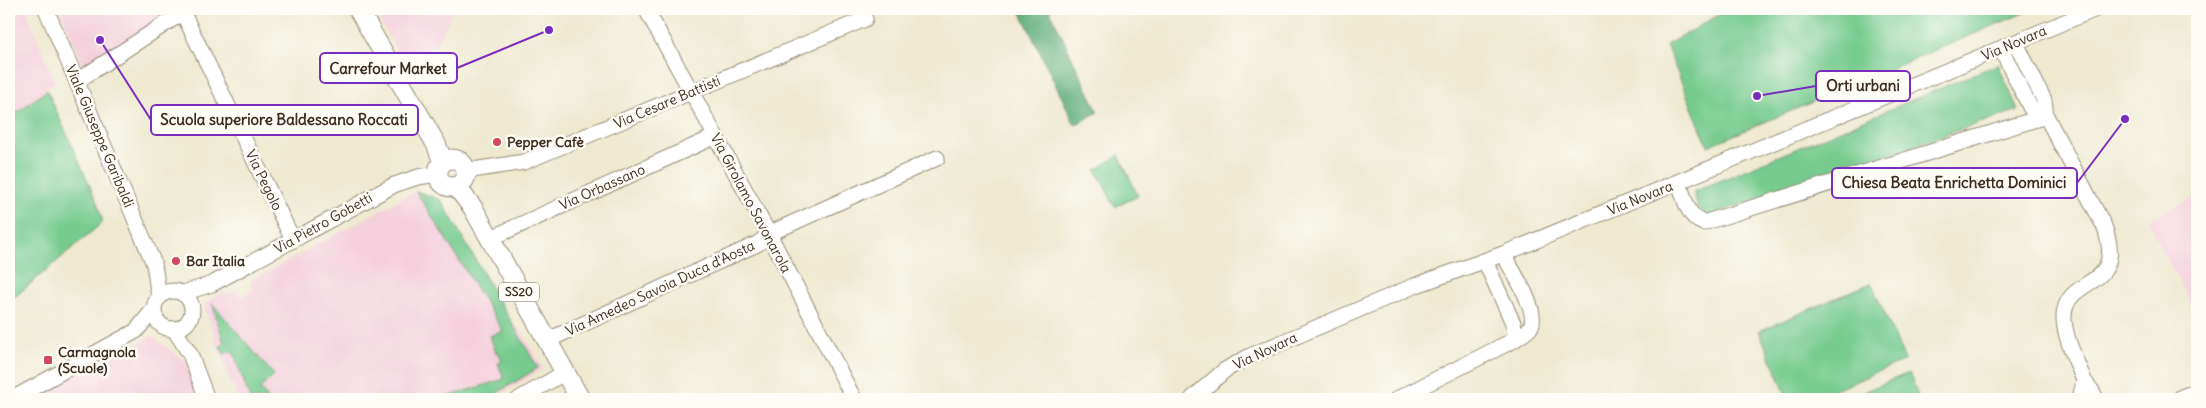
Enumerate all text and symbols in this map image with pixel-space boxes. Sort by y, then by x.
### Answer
street label: Via Novara [1979,21,2049,65]
callout: Carrefour Market [320,53,457,83]
text: Carrefour Market [329,59,448,78]
street label: Viale Giuseppe Garibaldi [62,62,138,210]
street label: Via Cesare Battisti [611,71,723,133]
callout: Orti urbani [1816,71,1910,101]
text: Orti urbani [1826,76,1900,95]
callout: Scuola superiore Baldessano Roccati [151,105,418,135]
text: Scuola superiore Baldessano Roccati [160,110,408,130]
street label: Via Girolamo Savonarola [707,130,795,276]
place label: Pepper Cafè [507,133,584,151]
marker: Pepper Cafè [491,136,503,148]
street label: Via Pegolo [242,147,286,213]
street label: Via Orbassano [556,160,648,214]
callout: Chiesa Beata Enrichetta Dominici [1832,168,2077,198]
text: Chiesa Beata Enrichetta Dominici [1842,173,2066,192]
street label: Via Novara [1605,177,1675,219]
street label: Via Pietro Gobetti [271,189,375,257]
street label: Via Amedeo Savoia Duca d'Aosta [563,236,757,340]
place label: Bar Italia [186,252,245,270]
marker: Bar Italia [170,255,182,267]
road number: SS20 [499,282,539,302]
street label: Via Novara [1230,328,1300,374]
place label: Carmagnola (Scuole) [58,343,136,377]
marker: Carmagnola (Scuole) [42,354,54,366]

